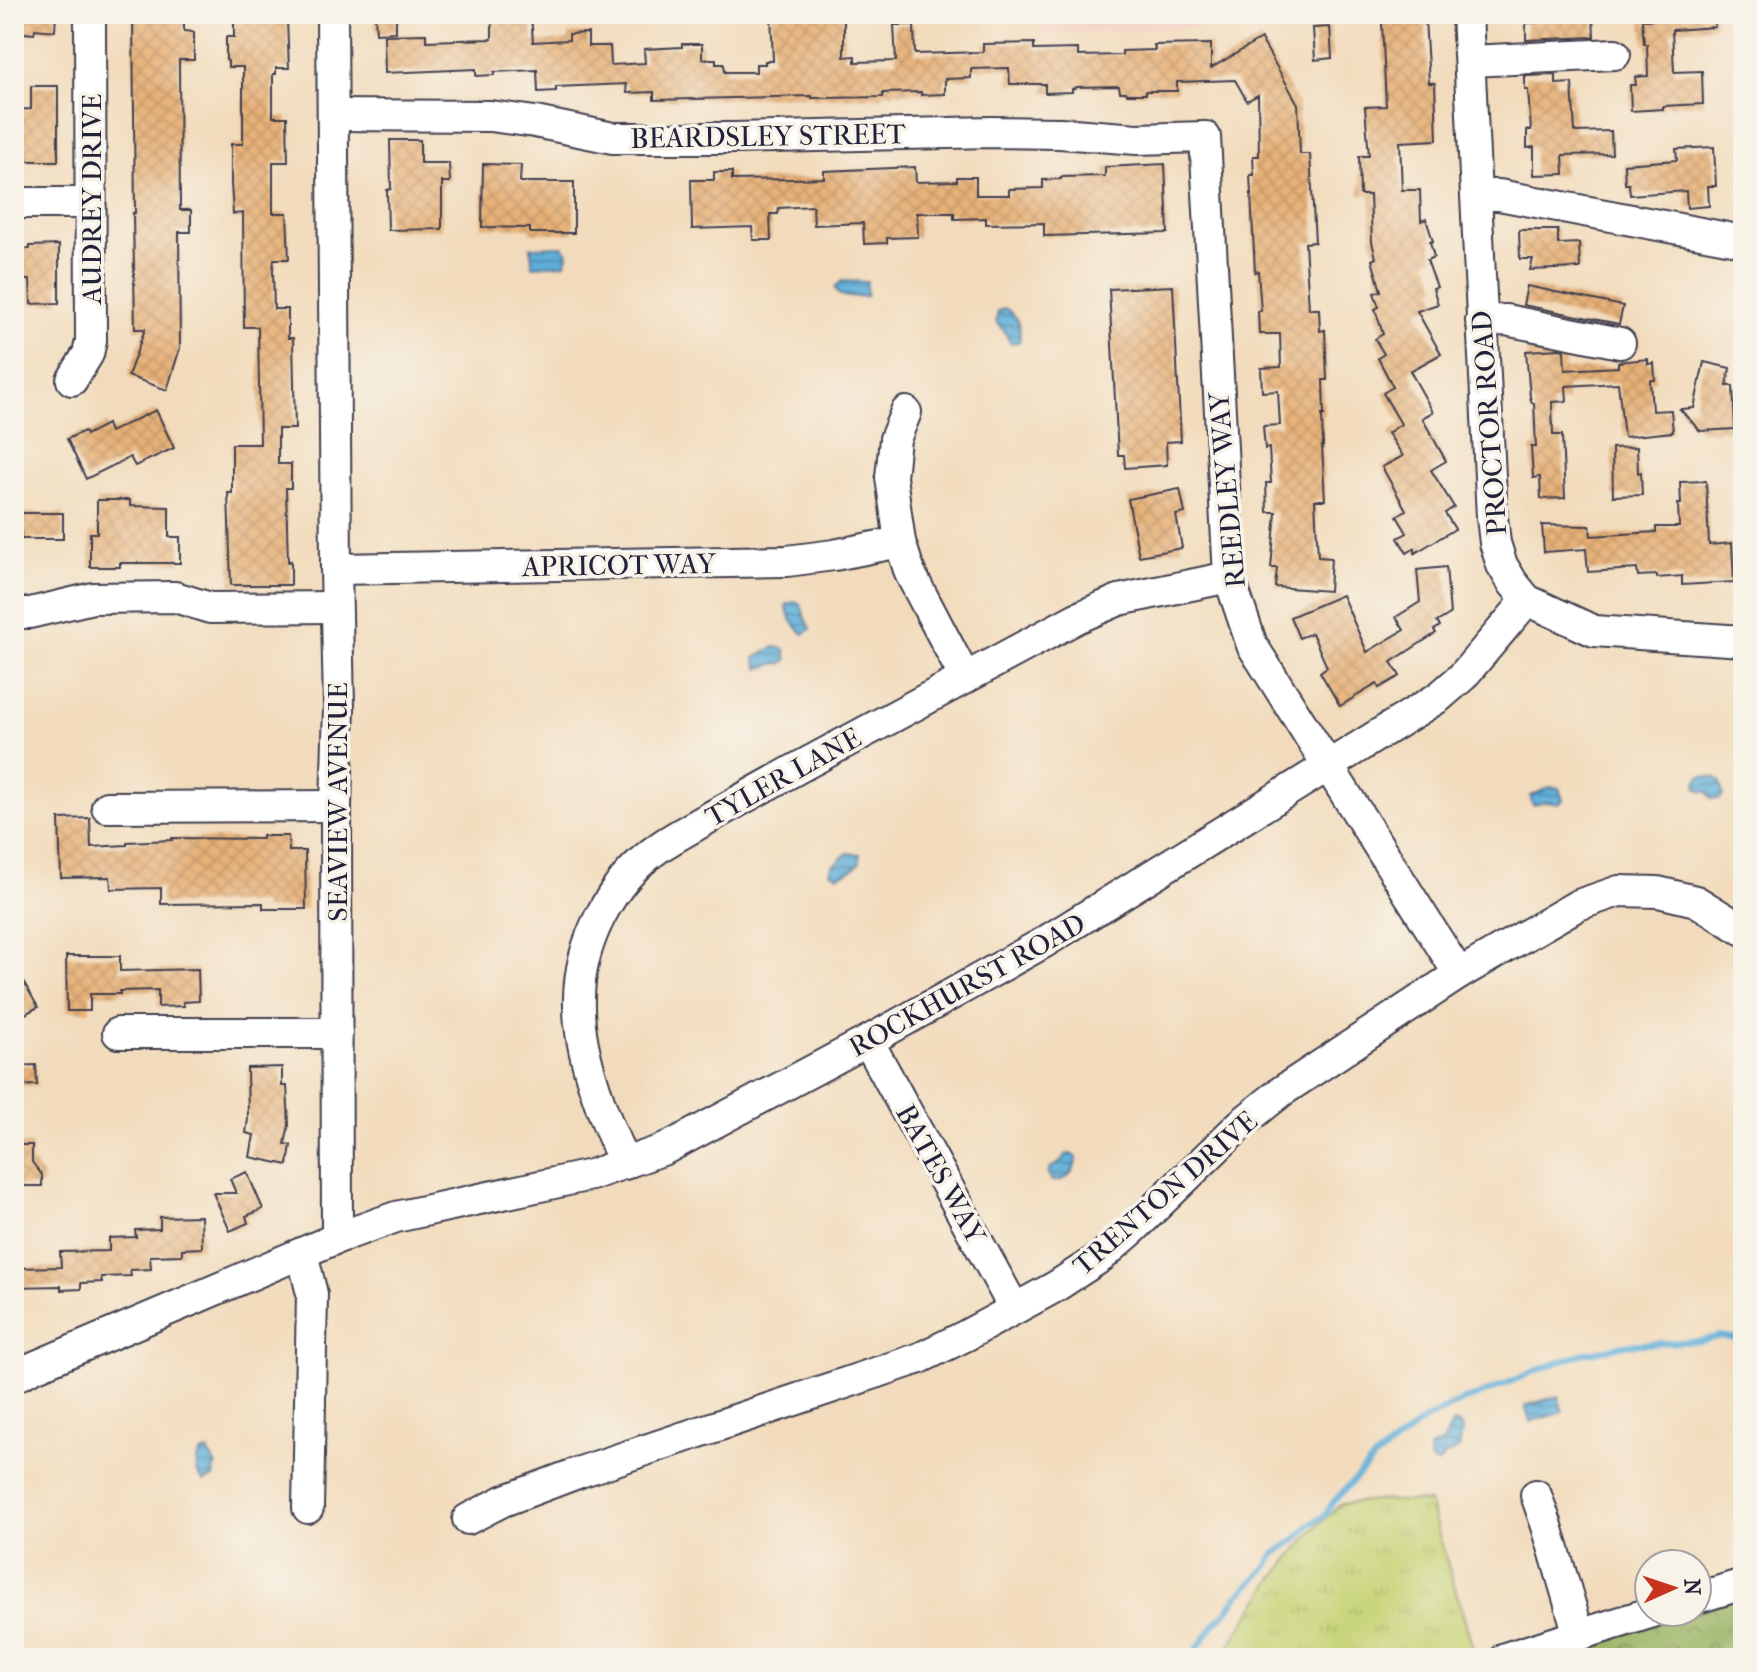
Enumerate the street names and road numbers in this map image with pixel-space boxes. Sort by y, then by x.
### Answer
street label: AUDREY DRIVE [75,94,108,305]
street label: BEARDSLEY STREET [630,117,907,155]
street label: PROCTOR ROAD [1465,310,1513,536]
street label: REEDLEY WAY [1202,390,1252,589]
street label: APRICOT WAY [521,547,717,583]
street label: SEAVIEW AVENUE [321,682,354,922]
street label: TYLER LANE [700,721,866,833]
street label: ROCKHURST ROAD [843,906,1091,1064]
street label: BATES WAY [889,1099,993,1250]
street label: TRENTON DRIVE [1066,1104,1264,1282]

